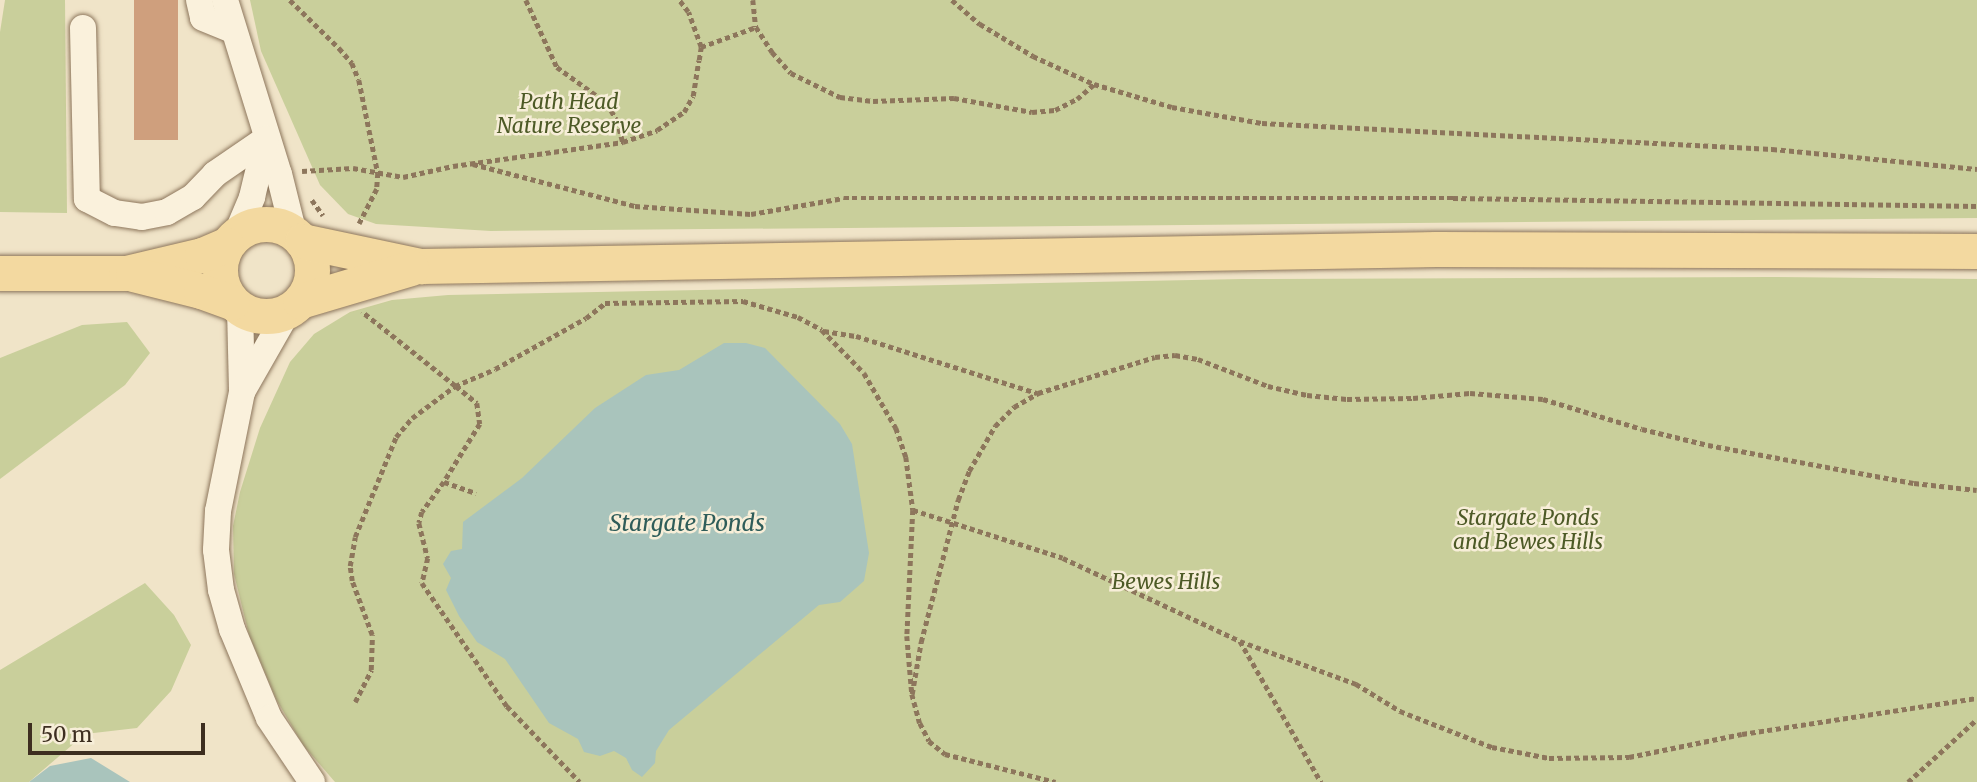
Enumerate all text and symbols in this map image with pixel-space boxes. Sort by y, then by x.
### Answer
park label: Path Head Nature Reserve [497,89,641,139]
park label: Stargate Ponds and Bewes Hills [1453,505,1603,555]
water label: Stargate Ponds [609,509,765,537]
park label: Bewes Hills [1112,569,1220,595]
scale bar [32,708,208,752]
text: 50 m [41,721,92,748]

